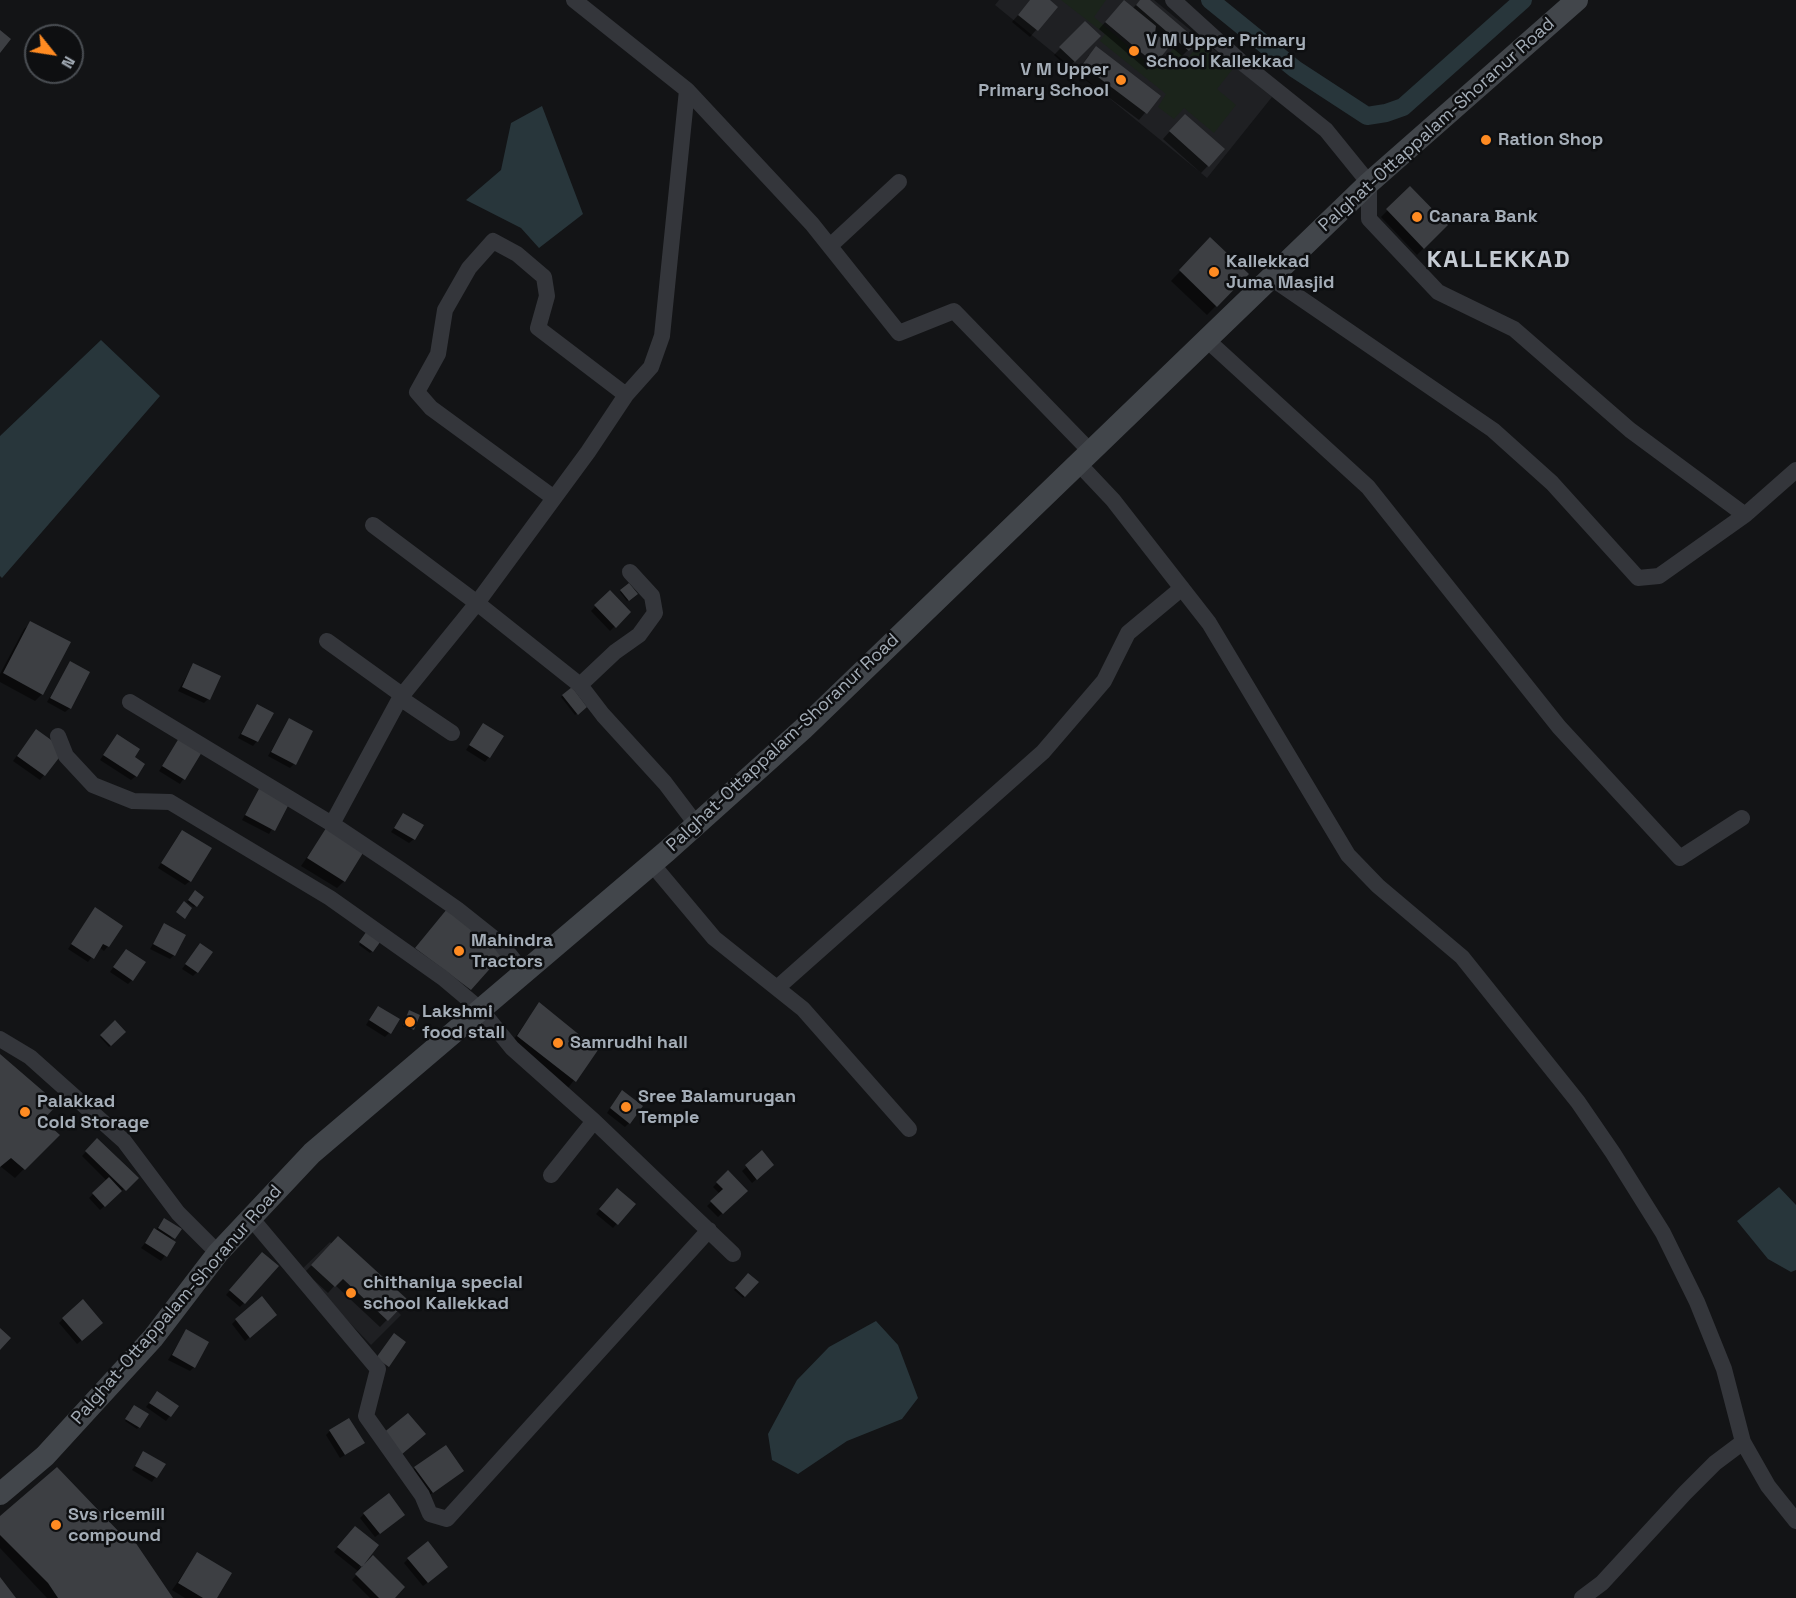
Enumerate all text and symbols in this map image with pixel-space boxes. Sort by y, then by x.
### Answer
street label: Palghat-Ottappalam-Shoranur Road [1315,13,1559,237]
north arrow [24,24,84,84]
place label: V M Upper Primary School Kallekkad [1146,30,1306,72]
marker: V M Upper Primary School Kallekkad [1127,44,1141,58]
text: N [57,52,80,72]
place label: V M Upper Primary School [978,59,1109,101]
marker: V M Upper Primary School [1114,73,1128,87]
place label: Ration Shop [1498,129,1603,151]
marker: Ration Shop [1479,133,1493,147]
place label: Canara Bank [1429,206,1538,228]
marker: Canara Bank [1410,210,1424,224]
district label: KALLEKKAD [1427,246,1571,274]
place label: Kallekkad Juma Masjid [1226,251,1335,294]
marker: Kallekkad Juma Masjid [1207,265,1221,279]
street label: Palghat-Ottappalam-Shoranur Road [662,629,904,857]
place label: Mahindra Tractors [471,930,553,972]
marker: Mahindra Tractors [452,944,466,958]
place label: Lakshmi food stall [422,1001,505,1044]
marker: Lakshmi food stall [403,1015,417,1029]
place label: Samrudhi hall [570,1032,688,1054]
marker: Samrudhi hall [551,1036,565,1050]
place label: Sree Balamurugan Temple [638,1086,796,1128]
place label: Palakkad Cold Storage [37,1091,149,1134]
marker: Sree Balamurugan Temple [619,1100,633,1114]
marker: Palakkad Cold Storage [18,1105,32,1119]
street label: Palghat-Ottappalam-Shoranur Road [67,1181,287,1429]
place label: chithaniya special school Kallekkad [363,1272,523,1314]
marker: chithaniya special school Kallekkad [344,1286,358,1300]
place label: Svs ricemill compound [68,1504,165,1546]
marker: Svs ricemill compound [49,1518,63,1532]

